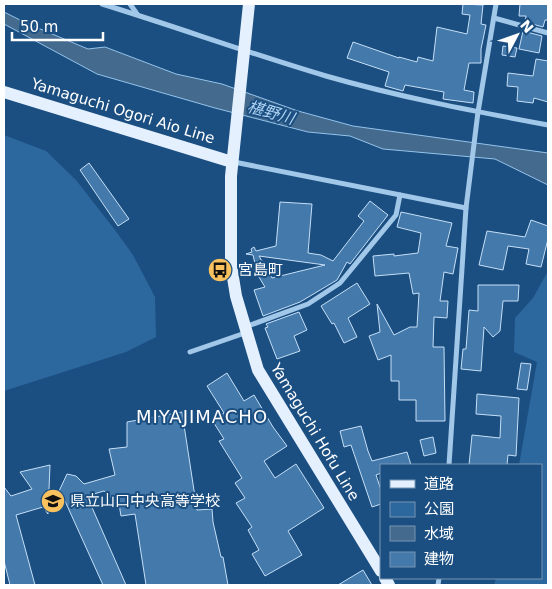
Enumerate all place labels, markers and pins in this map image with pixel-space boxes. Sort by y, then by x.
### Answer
bus stop icon: 宮島町 [207,257,233,283]
place label: 宮島町 [238,261,283,279]
school or university icon: 県立山口中央高等学校 [40,488,66,514]
place label: 県立山口中央高等学校 [70,492,220,510]

